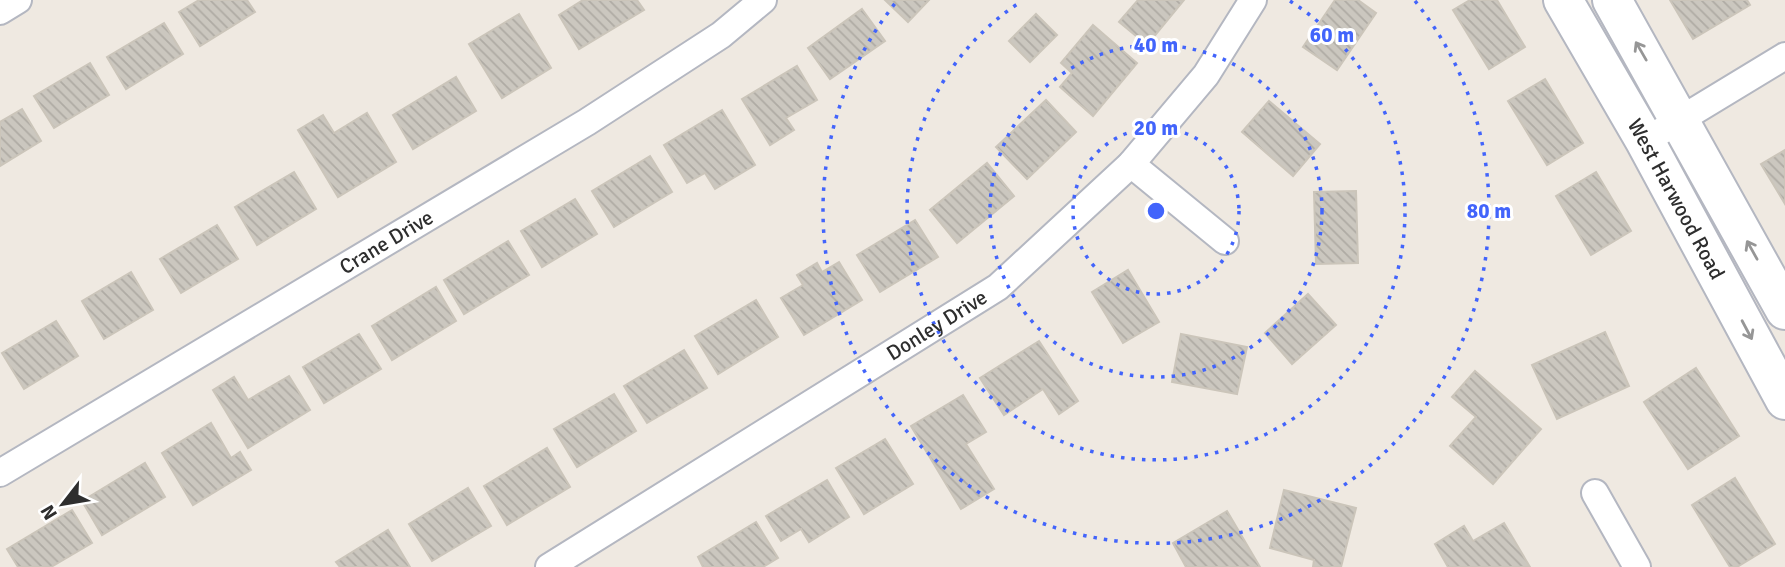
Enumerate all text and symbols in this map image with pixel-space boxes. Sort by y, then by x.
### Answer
text: 60 m [1310,22,1354,48]
text: 40 m [1134,32,1178,58]
one-way arrow [1634,42,1648,62]
street label: West Harwood Road [1622,114,1730,284]
text: 20 m [1134,115,1178,141]
text: 80 m [1467,198,1511,224]
centre of rings [1144,199,1168,223]
street label: Crane Drive [335,204,438,280]
one-way arrow [1745,240,1758,261]
street label: Donley Drive [882,284,992,366]
one-way arrow [1741,319,1754,340]
north arrow [28,469,98,539]
text: N [36,500,63,524]

